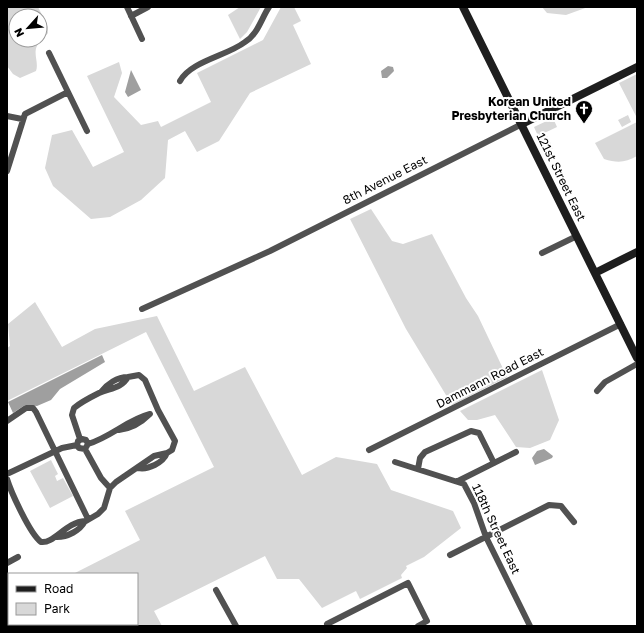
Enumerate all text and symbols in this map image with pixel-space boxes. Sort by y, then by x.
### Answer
north arrow [8,8,48,48]
text: N [11,26,26,39]
place label: Korean United Presbyterian Church [451,94,571,123]
church icon: Korean United Presbyterian Church [574,99,594,124]
street label: 121st Street East [534,130,589,224]
street label: 8th Avenue East [340,152,430,207]
street label: Dammann Road East [434,344,546,411]
street label: 118th Street East [469,481,524,576]
legend [8,573,138,625]
text: Road [44,581,73,596]
text: Park [44,601,70,616]

